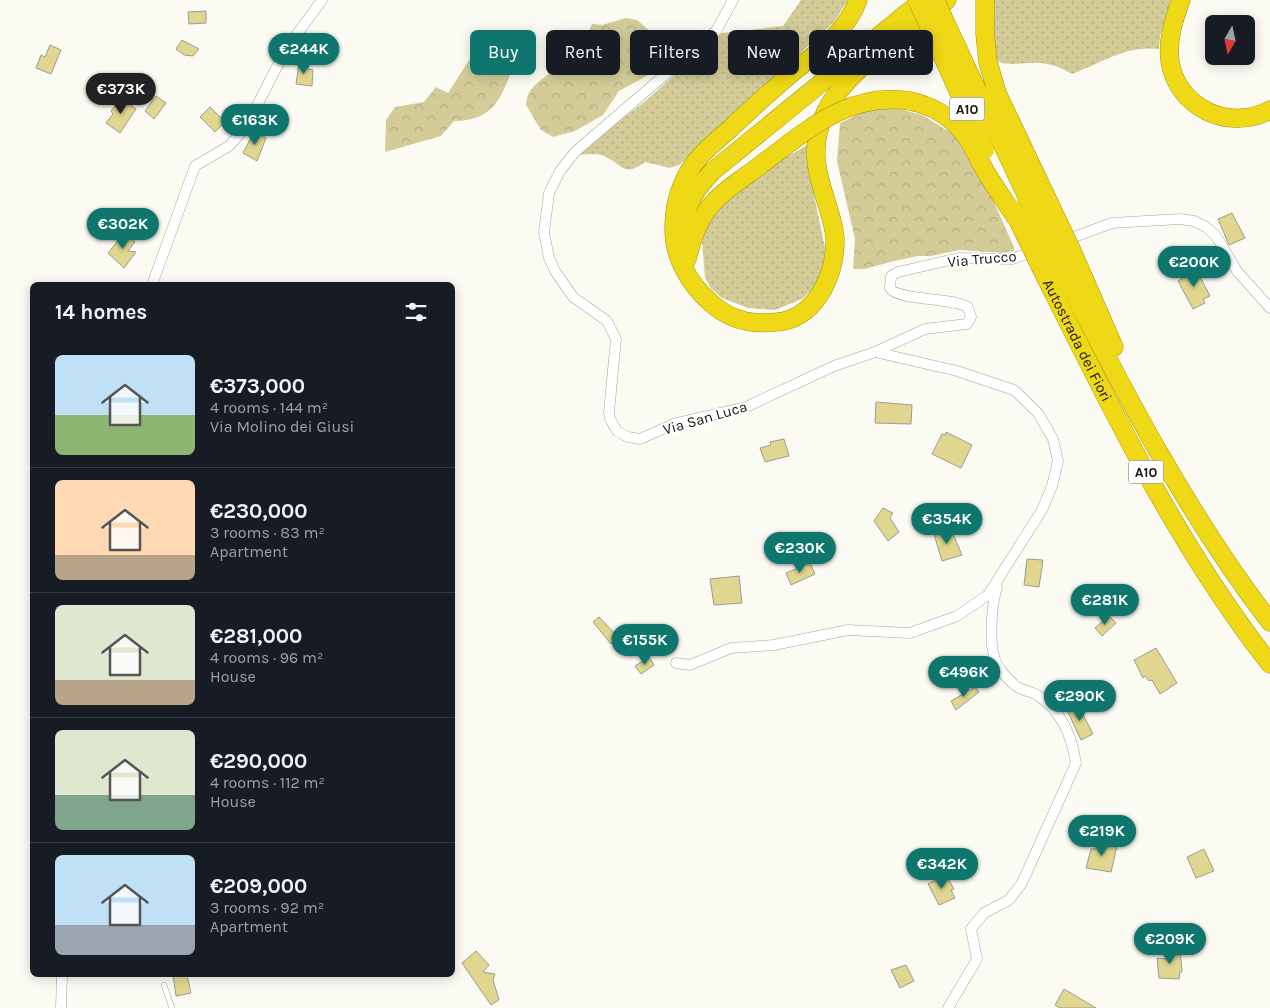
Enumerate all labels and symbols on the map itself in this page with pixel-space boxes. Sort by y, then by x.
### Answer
north arrow [1205,15,1255,65]
pin: €244K [269,32,339,75]
pin: €373K [86,72,156,115]
road number: A10 [950,98,984,120]
pin: €163K [220,104,290,146]
pin: €302K [88,208,158,250]
pin: €200K [1159,246,1229,288]
street label: Via Trucco [947,247,1017,271]
street label: Autostrada dei Fiori [1039,276,1116,405]
street label: Via San Luca [661,397,749,439]
road number: A10 [1128,461,1164,484]
pin: €354K [912,502,982,545]
pin: €230K [765,532,835,574]
pin: €281K [1070,584,1140,626]
pin: €155K [610,624,680,666]
pin: €496K [929,656,999,698]
pin: €290K [1045,680,1115,722]
pin: €219K [1067,814,1137,857]
pin: €342K [907,848,977,890]
pin: €209K [1135,922,1205,965]

